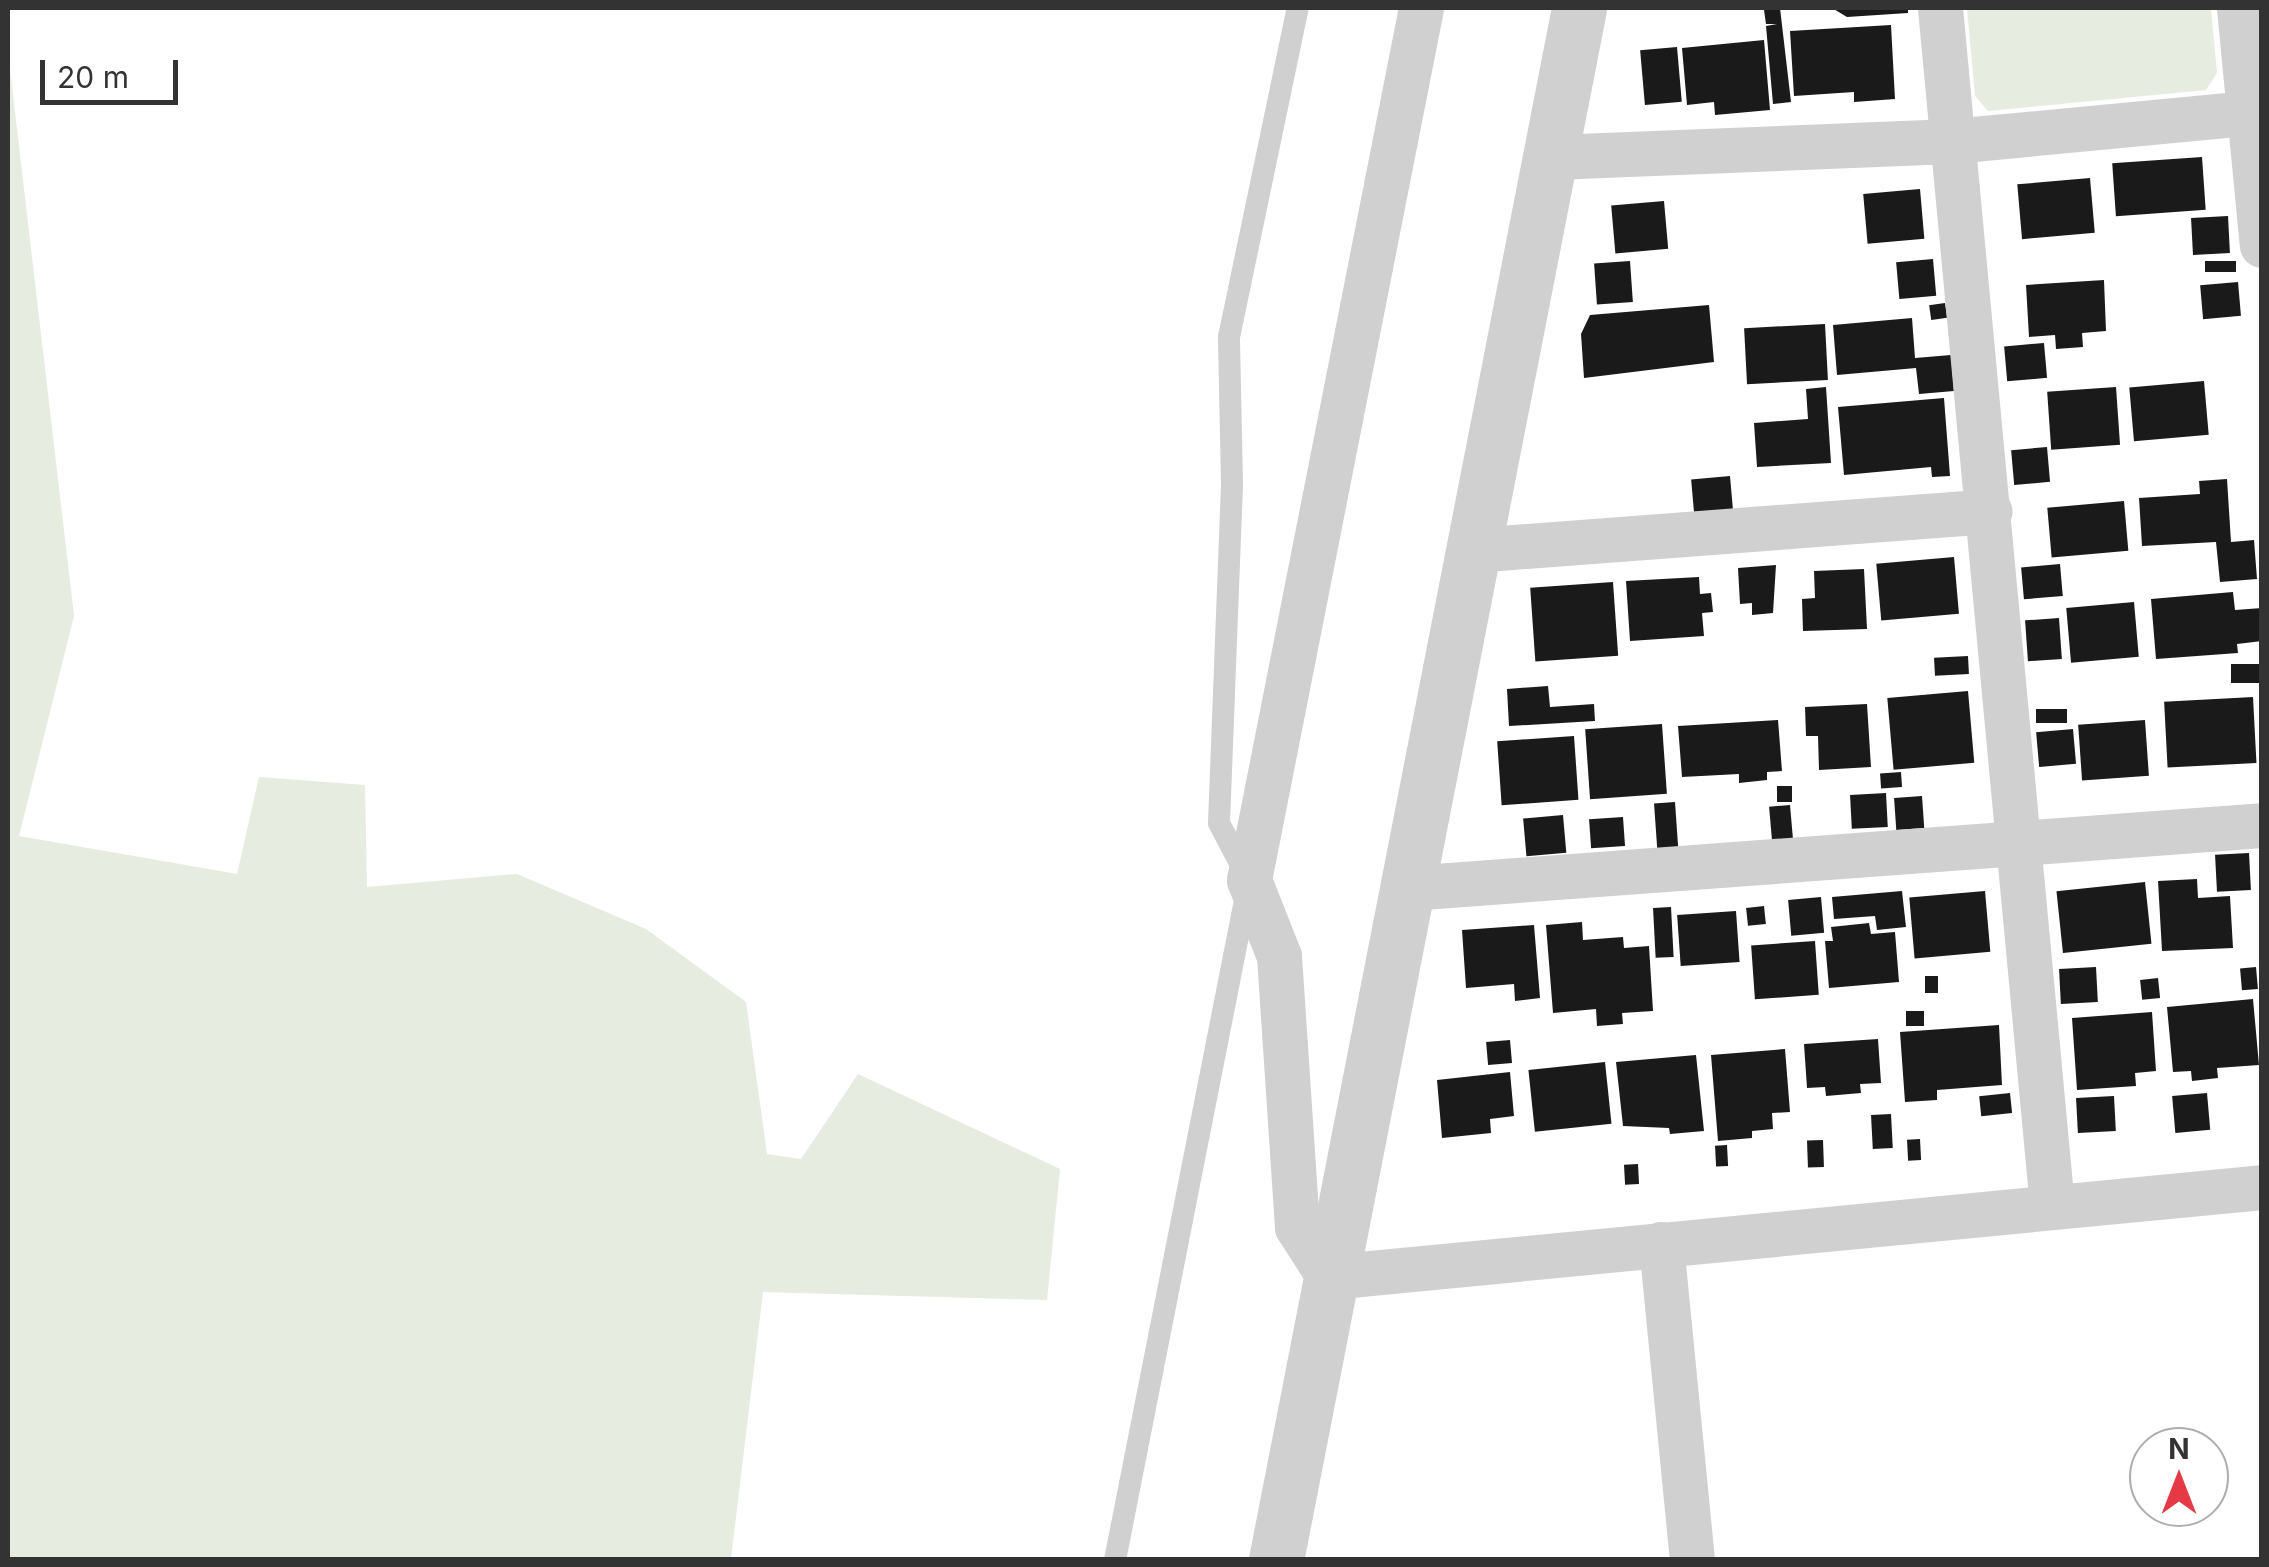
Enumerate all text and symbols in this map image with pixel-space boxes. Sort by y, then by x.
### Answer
scale bar [45,40,182,102]
text: 20 m [57,59,129,95]
north arrow [2129,1427,2229,1527]
text: N [2168,1432,2190,1466]

